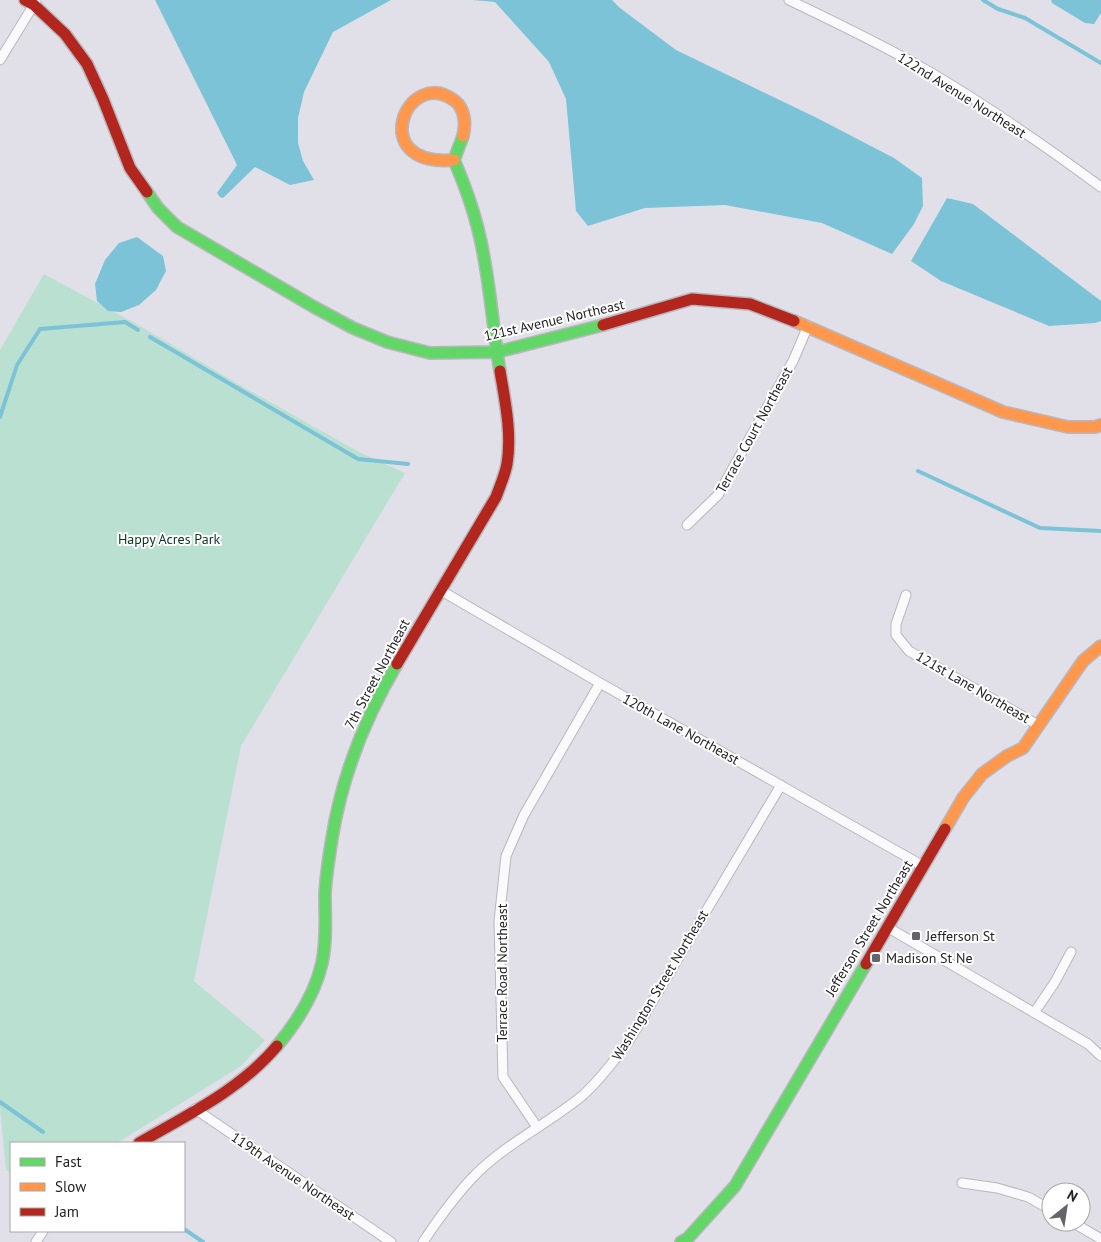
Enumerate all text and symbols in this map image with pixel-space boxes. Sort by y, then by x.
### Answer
street label: 122nd Avenue Northeast [894,48,1030,142]
street label: 121st Avenue Northeast [482,295,626,345]
street label: Terrace Court Northeast [712,363,796,496]
park label: Happy Acres Park [118,530,220,548]
street label: 7th Street Northeast [340,616,414,732]
street label: 121st Lane Northeast [913,647,1034,727]
street label: 120th Lane Northeast [619,689,743,769]
street label: Jefferson Street Northeast [821,857,917,1000]
street label: Terrace Road Northeast [493,903,511,1042]
street label: Washington Street Northeast [608,906,712,1064]
place label: Jefferson St [925,927,995,945]
marker: Jefferson St [910,930,922,942]
place label: Madison St Ne [886,949,973,967]
marker: Madison St Ne [870,952,882,964]
street label: 119th Avenue Northeast [228,1128,358,1224]
legend [10,1142,185,1232]
text: Fast [55,1152,82,1171]
text: Slow [55,1177,86,1196]
north arrow [1041,1182,1091,1232]
text: N [1064,1186,1081,1206]
text: Jam [54,1202,79,1221]

